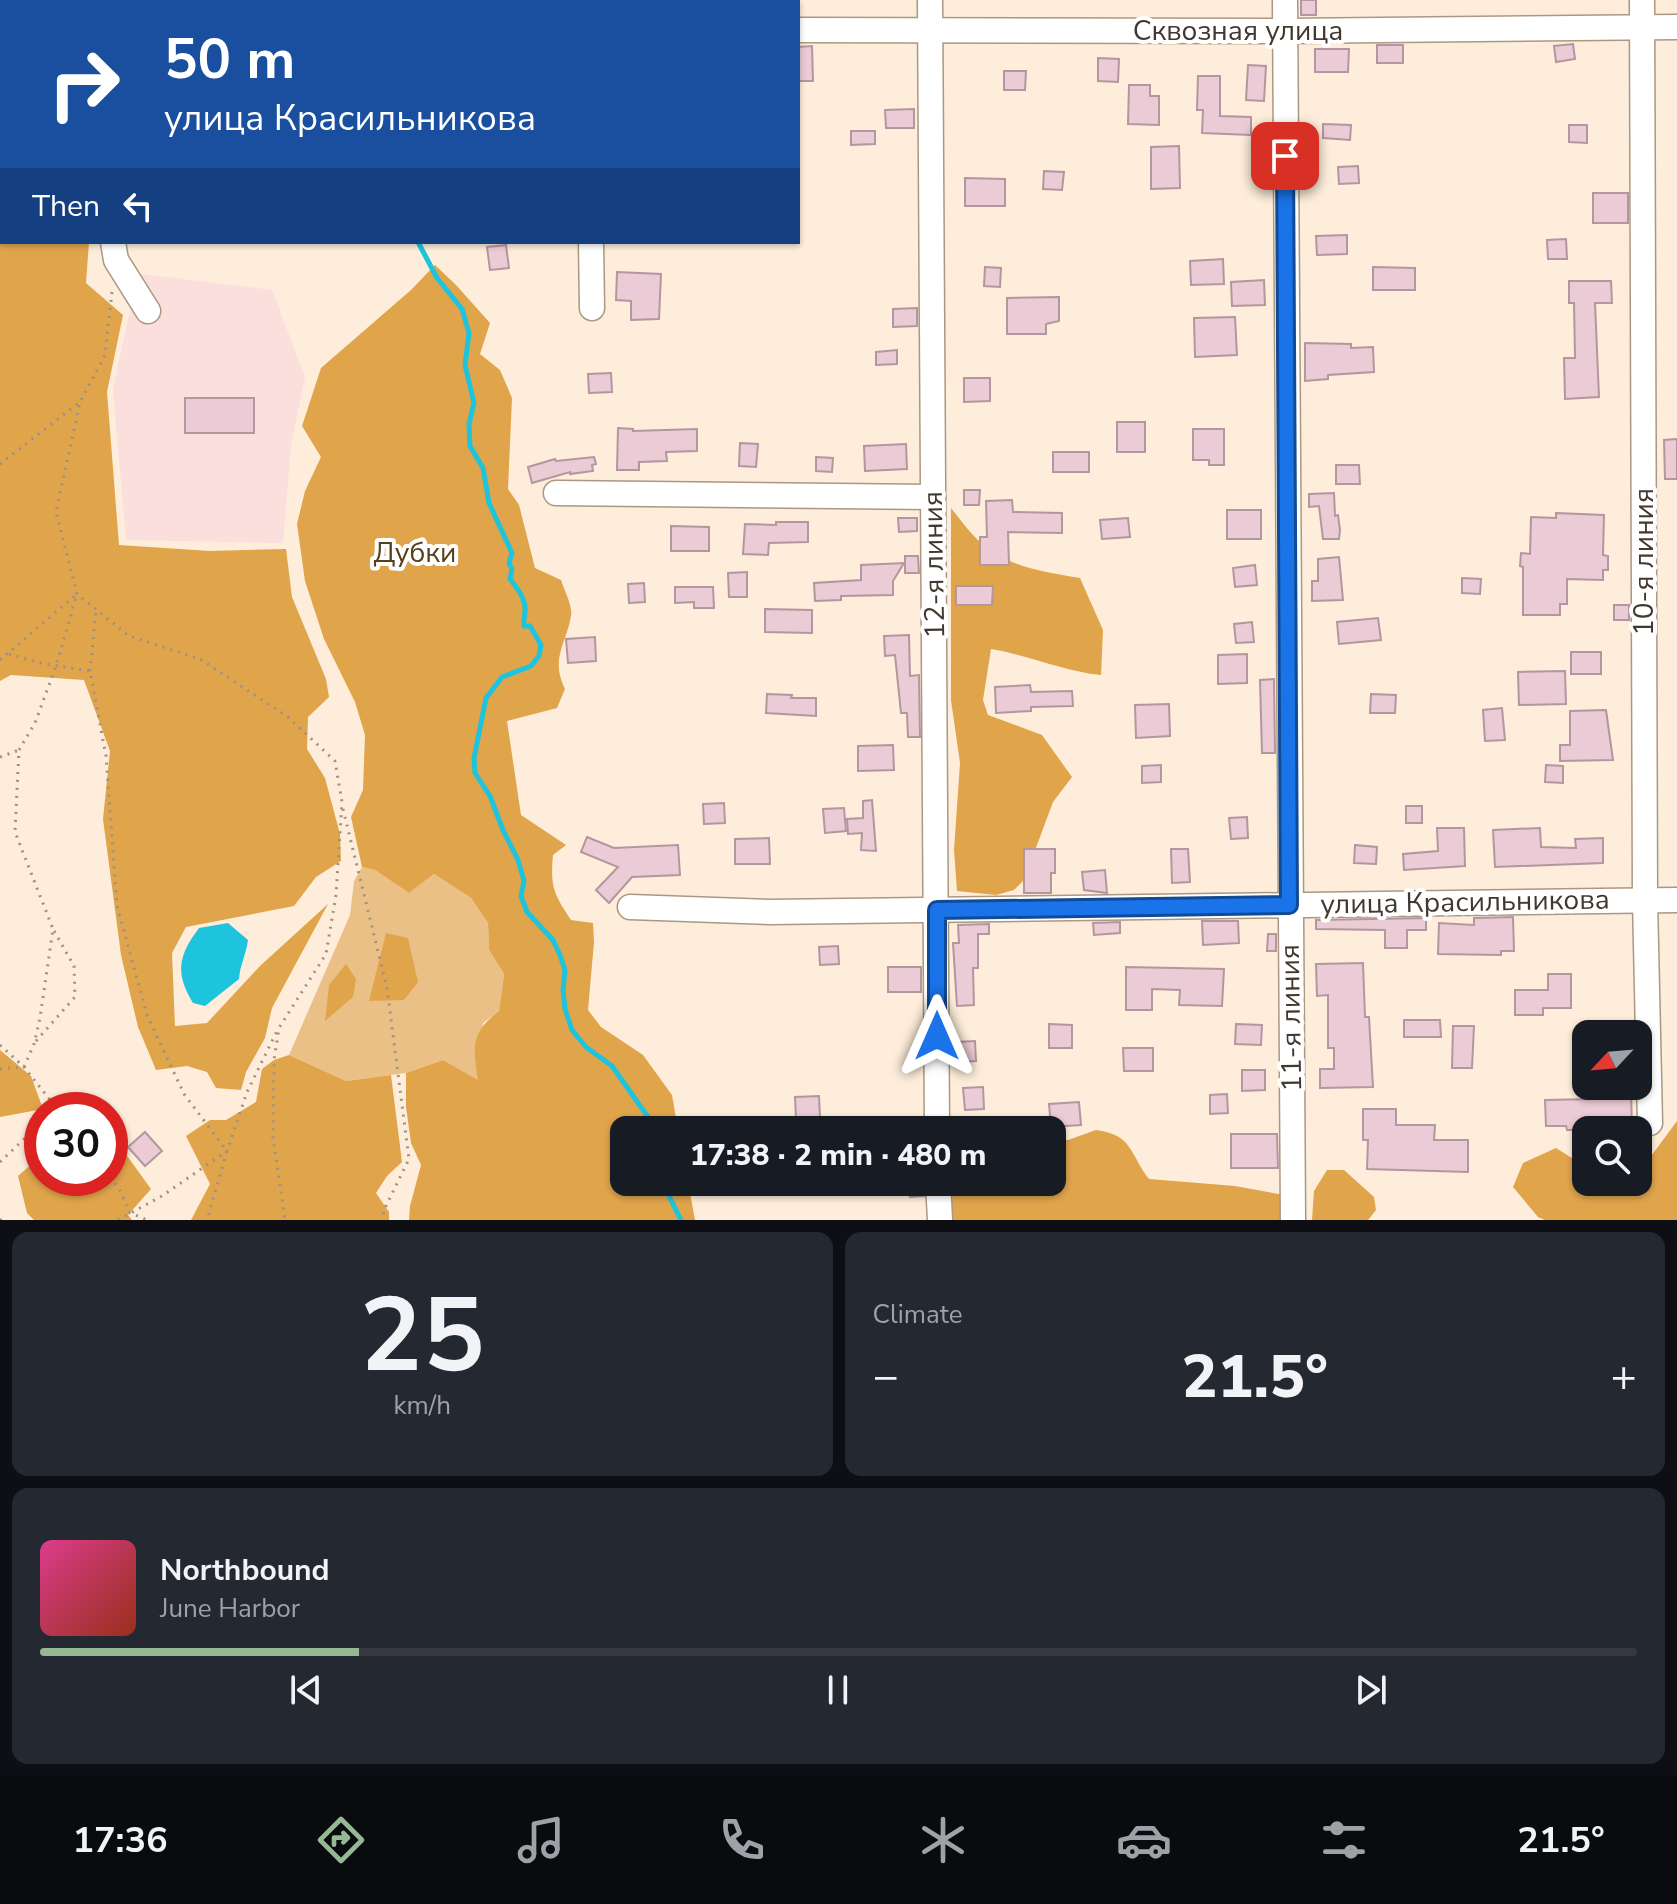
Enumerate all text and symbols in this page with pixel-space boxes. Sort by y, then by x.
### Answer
street label: Сквозная улица [1133,12,1343,50]
text: 50 m [164,21,295,98]
icon: right [32,32,136,136]
text: улица Красильникова [164,94,536,143]
pin [1251,122,1319,190]
icon: arrive [1263,134,1307,178]
icon: left [116,184,160,228]
text: Then [32,186,100,227]
street label: 10-я линия [1625,488,1663,636]
street label: 12-я линия [914,491,954,639]
park label: Дубки [374,534,456,572]
street label: улица Красильникова [1320,880,1610,924]
street label: 11-я линия [1271,944,1311,1092]
position arrow [895,994,979,1078]
north arrow [1572,1020,1652,1100]
map controls [1572,1020,1652,1196]
speed limit sign: 30 [24,1092,128,1196]
button: search [1572,1116,1652,1196]
text: 17:38 · 2 min · 480 m [690,1135,986,1176]
text: 25 [360,1265,485,1407]
text: Climate [873,1297,963,1332]
text: 21.5° [1181,1336,1328,1418]
text: − [873,1347,899,1407]
text: + [1611,1347,1637,1407]
text: km/h [394,1388,451,1423]
text: Northbound [160,1550,330,1591]
text: June Harbor [160,1591,300,1626]
icon: previous [284,1668,328,1712]
icon: pause [816,1668,860,1712]
icon: next [1349,1668,1393,1712]
icon: directions [313,1812,369,1868]
icon: music [513,1812,569,1868]
icon: phone [714,1812,770,1868]
icon: climate [915,1812,971,1868]
icon: car [1116,1812,1172,1868]
icon: filters [1316,1812,1372,1868]
text: 17:36 [72,1816,168,1865]
text: 21.5° [1517,1816,1605,1865]

